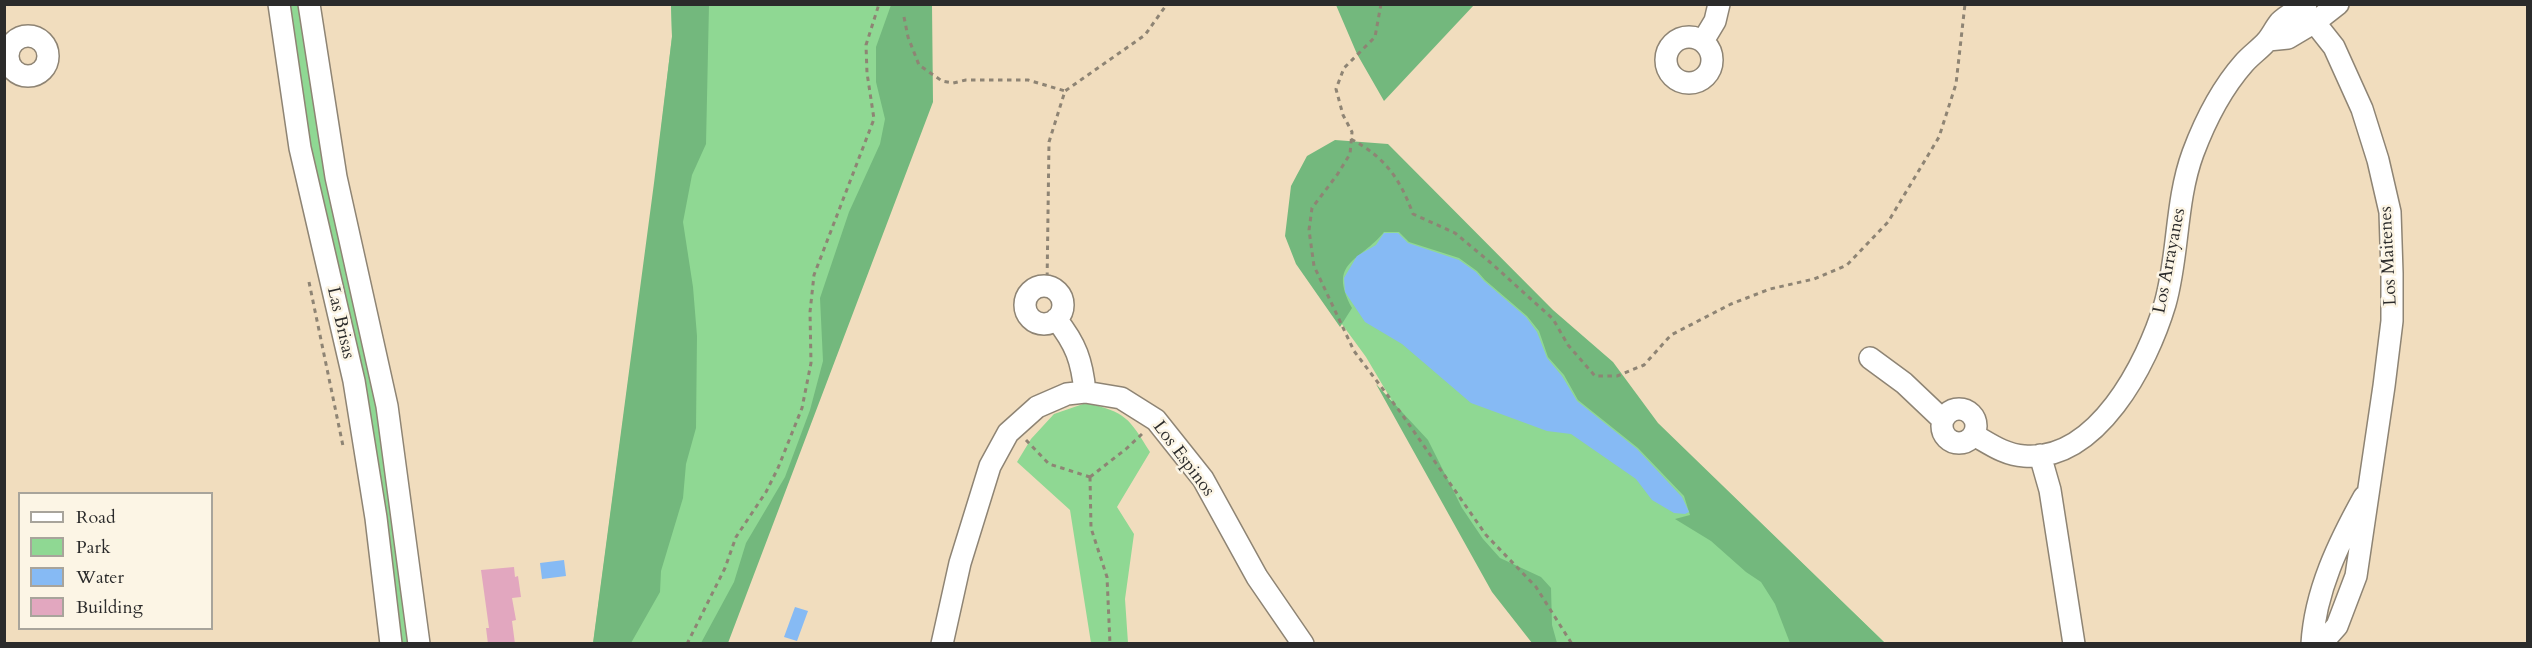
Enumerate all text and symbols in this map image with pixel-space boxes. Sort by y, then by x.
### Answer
street label: Los Arrayanes [2149,206,2191,316]
street label: Los Maitenes [2376,206,2402,306]
street label: Las Brisas [321,285,359,361]
street label: Los Espinos [1148,417,1218,501]
legend [18,492,213,630]
text: Road [76,505,116,530]
text: Park [76,535,111,560]
text: Water [76,565,124,590]
text: Building [76,595,143,620]

